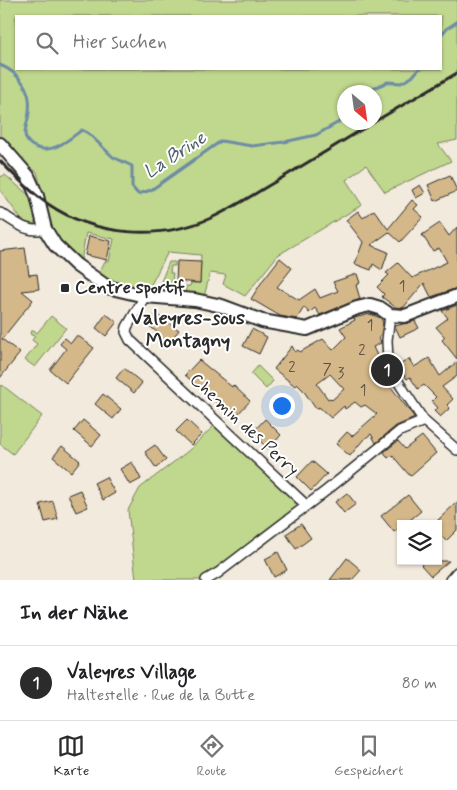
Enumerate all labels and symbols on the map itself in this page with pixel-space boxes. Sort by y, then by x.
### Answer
north arrow [337,85,382,130]
water label: La Brine [139,125,212,185]
place label: Centre sportif [75,276,185,300]
house number: 1 [399,277,405,297]
marker: Centre sportif [59,282,71,294]
district label: Valeyres-sous Montagny [131,305,245,355]
house number: 1 [367,316,373,336]
house number: 2 [358,341,366,361]
pin: 1 [371,351,403,389]
house number: 2 [288,358,296,378]
house number: 7 [322,360,332,380]
house number: 3 [338,364,345,384]
street label: Chemin des Perry [184,368,304,482]
house number: 1 [360,381,366,401]
your location [269,393,295,419]

